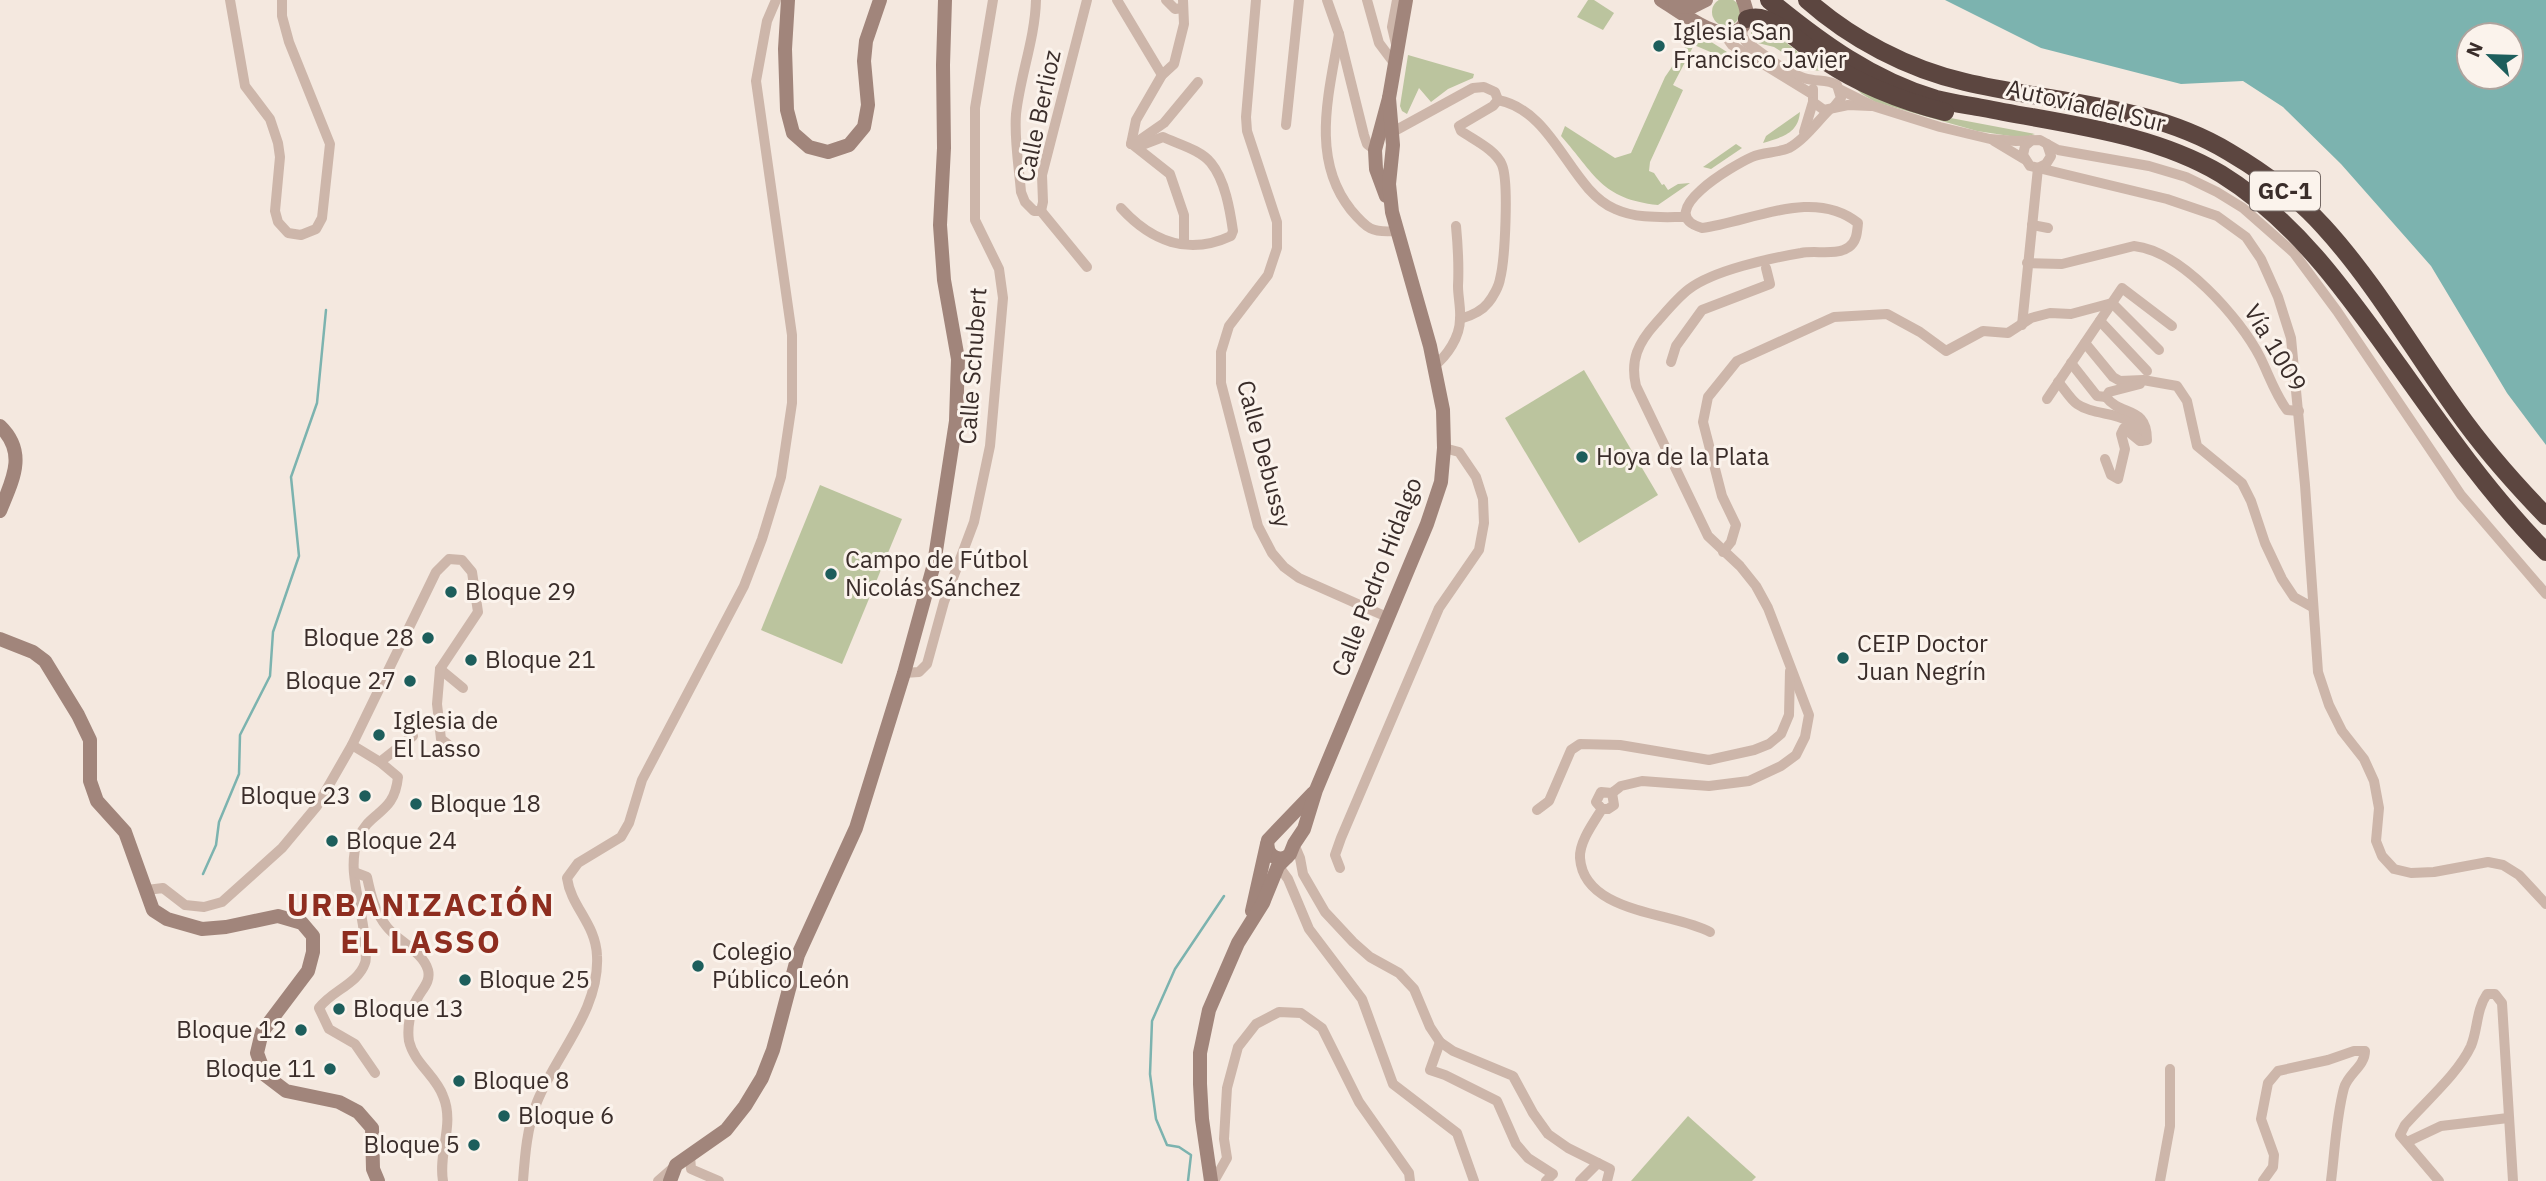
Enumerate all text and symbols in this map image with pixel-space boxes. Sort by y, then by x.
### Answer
place label: Iglesia San Francisco Javier [1673,15,1847,75]
north arrow [2455,21,2525,91]
marker: Iglesia San Francisco Javier [1651,38,1667,54]
text: N [2461,38,2488,60]
street label: Calle Berlioz [1008,47,1068,185]
street label: Autovía del Sur [2003,71,2169,139]
road number: GC-1 [2250,172,2320,210]
street label: Calle Schubert [951,286,993,445]
street label: Vía 1009 [2237,298,2314,397]
street label: Calle Debussy [1230,377,1300,531]
place label: Hoya de la Plata [1596,440,1769,472]
marker: Hoya de la Plata [1574,449,1590,465]
street label: Calle Pedro Hidalgo [1323,473,1429,681]
place label: Campo de Fútbol Nicolás Sánchez [845,543,1028,603]
marker: Campo de Fútbol Nicolás Sánchez [823,566,839,582]
place label: Bloque 29 [465,575,576,607]
marker: Bloque 29 [443,584,459,600]
place label: Bloque 28 [303,621,414,653]
place label: CEIP Doctor Juan Negrín [1857,627,1988,687]
marker: Bloque 28 [420,630,436,646]
place label: Bloque 21 [485,643,596,675]
marker: CEIP Doctor Juan Negrín [1835,650,1851,666]
marker: Bloque 21 [463,652,479,668]
place label: Bloque 27 [285,664,396,696]
marker: Bloque 27 [402,673,418,689]
place label: Iglesia de El Lasso [393,704,498,764]
marker: Iglesia de El Lasso [371,727,387,743]
place label: Bloque 23 [240,779,351,811]
place label: Bloque 18 [430,787,541,819]
marker: Bloque 23 [357,788,373,804]
marker: Bloque 18 [408,796,424,812]
place label: Bloque 24 [346,824,457,856]
marker: Bloque 24 [324,833,340,849]
district label: URBANIZACIÓN EL LASSO [287,883,555,962]
place label: Colegio Público León [712,935,850,995]
marker: Colegio Público León [690,958,706,974]
place label: Bloque 25 [479,963,590,995]
marker: Bloque 25 [457,972,473,988]
place label: Bloque 13 [353,992,464,1024]
marker: Bloque 13 [331,1001,347,1017]
place label: Bloque 12 [176,1013,287,1045]
marker: Bloque 12 [293,1022,309,1038]
place label: Bloque 11 [205,1052,316,1084]
marker: Bloque 11 [322,1061,338,1077]
place label: Bloque 8 [473,1064,569,1096]
marker: Bloque 8 [451,1073,467,1089]
place label: Bloque 6 [518,1099,614,1131]
marker: Bloque 6 [496,1108,512,1124]
place label: Bloque 5 [364,1128,460,1160]
marker: Bloque 5 [466,1137,482,1153]

